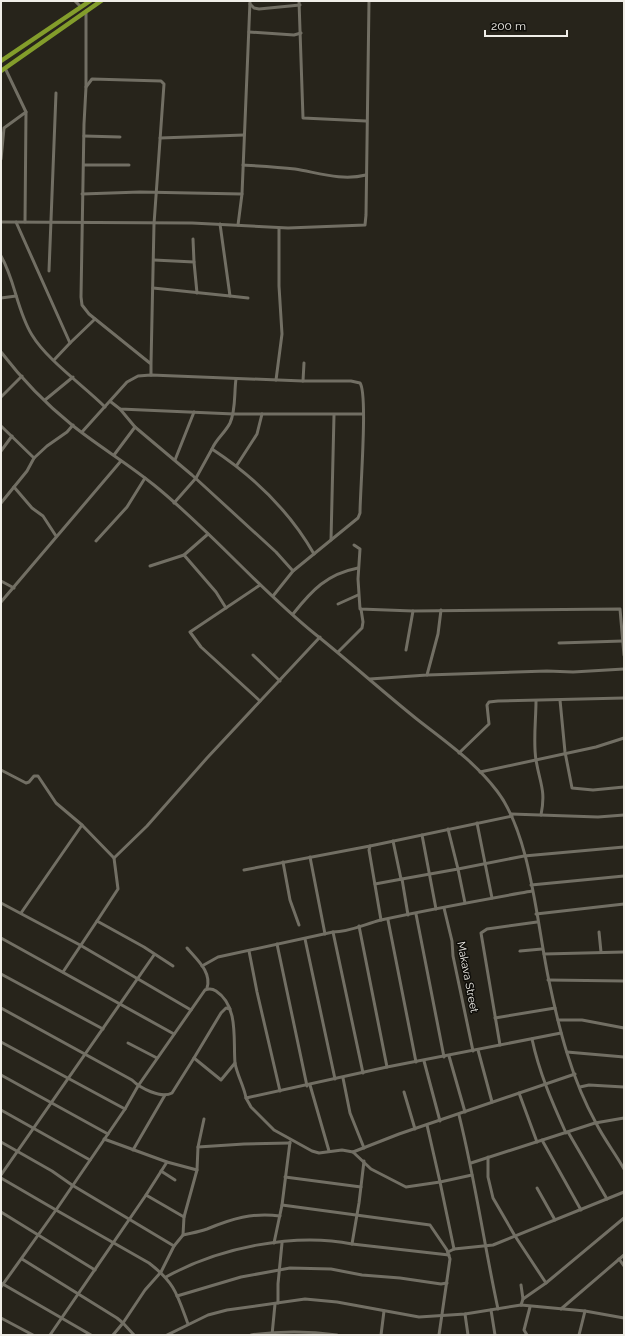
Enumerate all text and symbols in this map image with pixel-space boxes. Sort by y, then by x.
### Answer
scale bar [485,12,567,38]
text: 200 m [491,19,526,33]
street label: Makava Street [454,940,481,1014]

